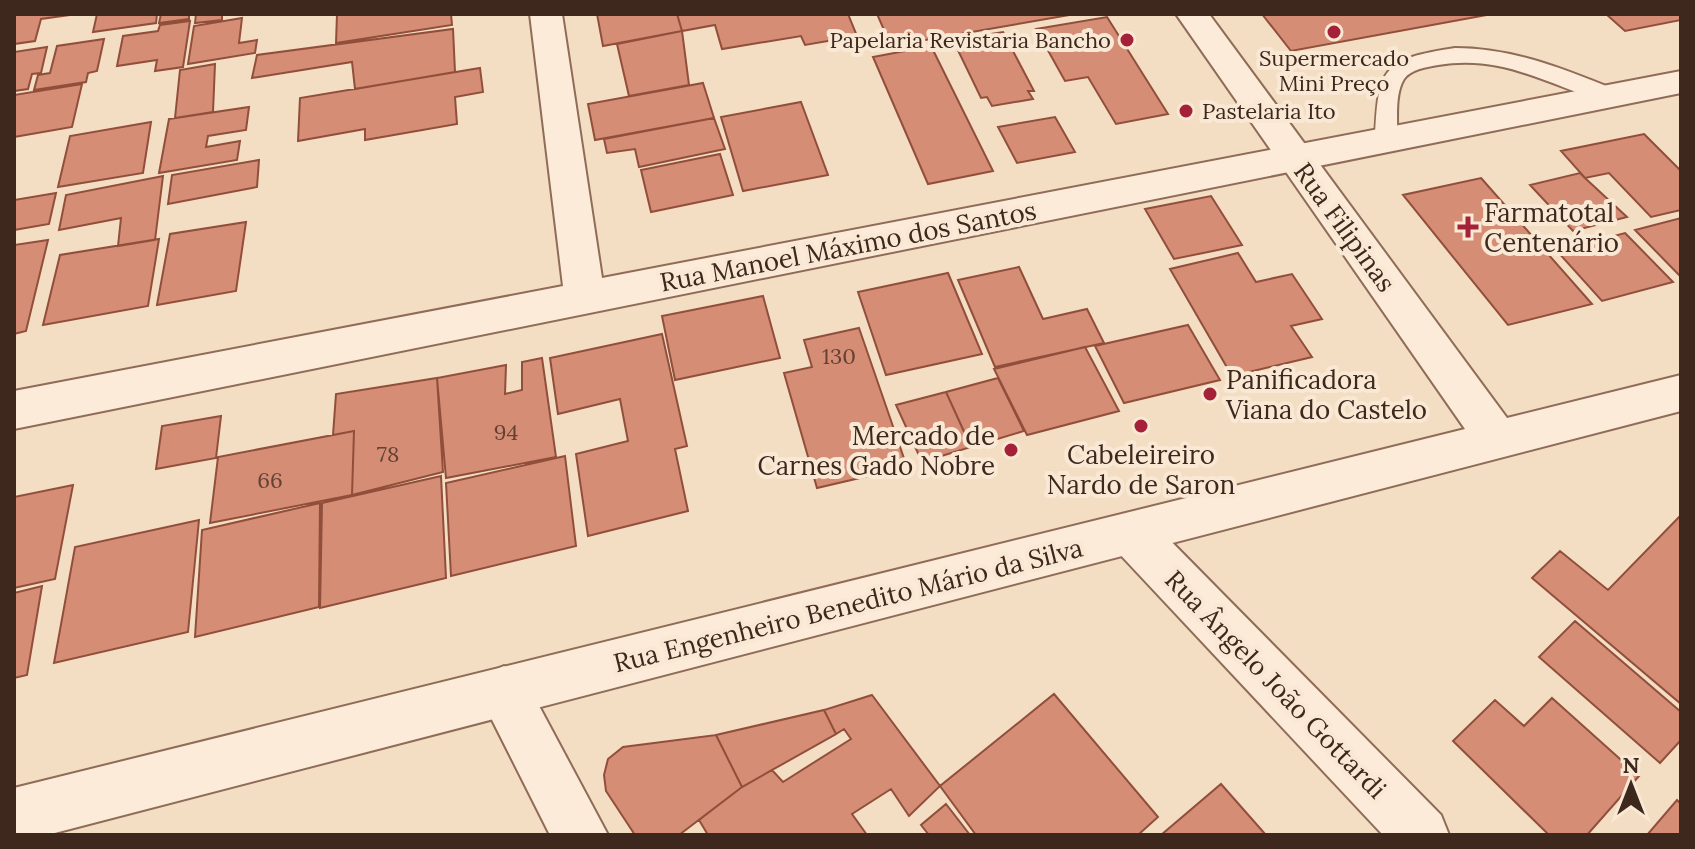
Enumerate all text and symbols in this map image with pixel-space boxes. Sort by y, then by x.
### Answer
marker: Supermercado Mini Preço [1325,23,1343,41]
place label: Papelaria Revistaria Bancho [829,26,1111,54]
marker: Papelaria Revistaria Bancho [1118,31,1136,49]
place label: Supermercado Mini Preço [1259,44,1409,97]
place label: Pastelaria Ito [1202,97,1336,125]
marker: Pastelaria Ito [1177,102,1195,120]
street label: Rua Filipinas [1287,156,1403,298]
street label: Rua Manoel Máximo dos Santos [657,193,1039,299]
place label: Farmatotal Centenário [1484,196,1619,259]
marker: Farmatotal Centenário [1459,218,1477,236]
house number: 130 [822,342,856,370]
place label: Panificadora Viana do Castelo [1225,363,1427,426]
marker: Panificadora Viana do Castelo [1201,385,1219,403]
marker: Cabeleireiro Nardo de Saron [1132,417,1150,435]
house number: 94 [494,418,518,446]
place label: Mercado de Carnes Gado Nobre [758,419,995,482]
place label: Cabeleireiro Nardo de Saron [1047,438,1235,501]
house number: 78 [377,440,399,468]
marker: Mercado de Carnes Gado Nobre [1002,441,1020,459]
house number: 66 [257,466,283,494]
street label: Rua Engenheiro Benedito Mário da Silva [610,531,1086,679]
street label: Rua Ângelo João Gottardi [1158,563,1394,805]
north arrow [1591,745,1671,825]
text: N [1622,751,1640,779]

